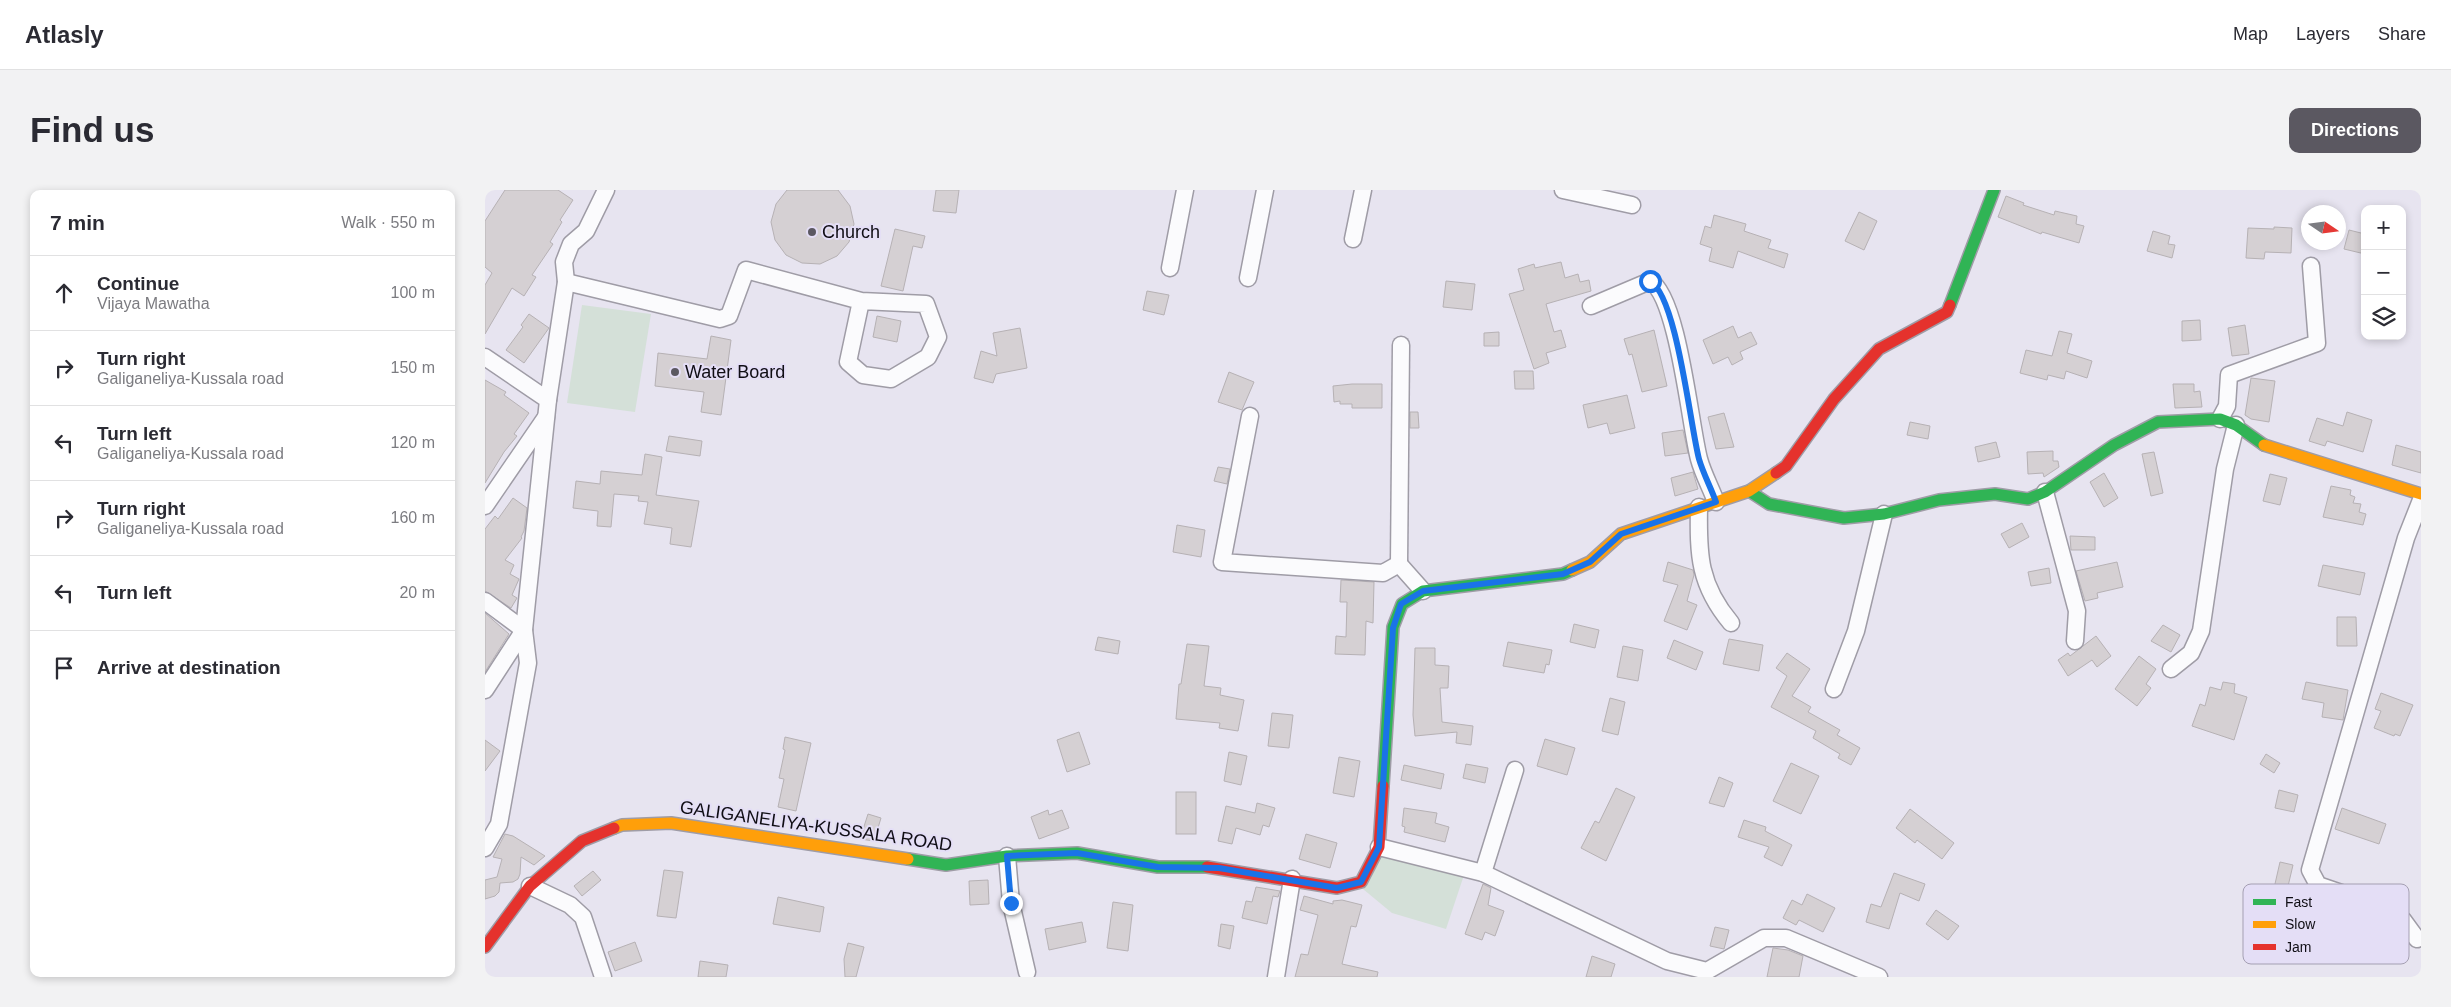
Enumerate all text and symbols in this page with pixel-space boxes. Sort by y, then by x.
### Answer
text: Atlasly [25,21,104,48]
text: Map [2233,24,2268,44]
text: Layers [2296,24,2350,44]
text: Share [2378,24,2426,44]
button: Directions [2289,108,2421,153]
text: Find us [30,110,154,149]
north arrow [2301,205,2346,250]
map controls [2361,205,2406,340]
button: + [2361,205,2406,250]
text: 7 min [50,211,105,234]
text: Walk · 550 m [341,214,435,231]
place label: Church [822,222,880,242]
marker: Church [806,226,818,238]
button: − [2361,250,2406,295]
route start [1639,270,1662,293]
text: Continue [97,273,179,294]
icon: ahead [50,279,78,307]
text: 100 m [391,284,435,301]
text: Vijaya Mawatha [97,295,210,312]
button: layers [2361,295,2406,340]
text: Turn right [97,348,185,369]
icon: right [50,354,78,382]
text: 150 m [391,359,435,376]
place label: Water Board [685,362,785,382]
marker: Water Board [669,366,681,378]
text: Galiganeliya-Kussala road [97,370,284,387]
text: Turn left [97,423,172,444]
icon: left [50,429,78,457]
text: 120 m [391,434,435,451]
text: Galiganeliya-Kussala road [97,445,284,462]
text: Turn right [97,498,185,519]
icon: right [50,504,78,532]
text: 160 m [391,509,435,526]
text: Galiganeliya-Kussala road [97,520,284,537]
icon: left [50,579,78,607]
text: Turn left [97,582,172,603]
text: 20 m [399,584,435,601]
icon: arrive [50,654,78,682]
text: Arrive at destination [97,657,281,678]
street label: GALIGANELIYA-KUSSALA ROAD [679,797,953,855]
legend [2243,884,2409,964]
route end [1000,892,1023,915]
text: Fast [2285,894,2312,910]
text: Slow [2285,916,2316,932]
text: Jam [2285,939,2311,955]

